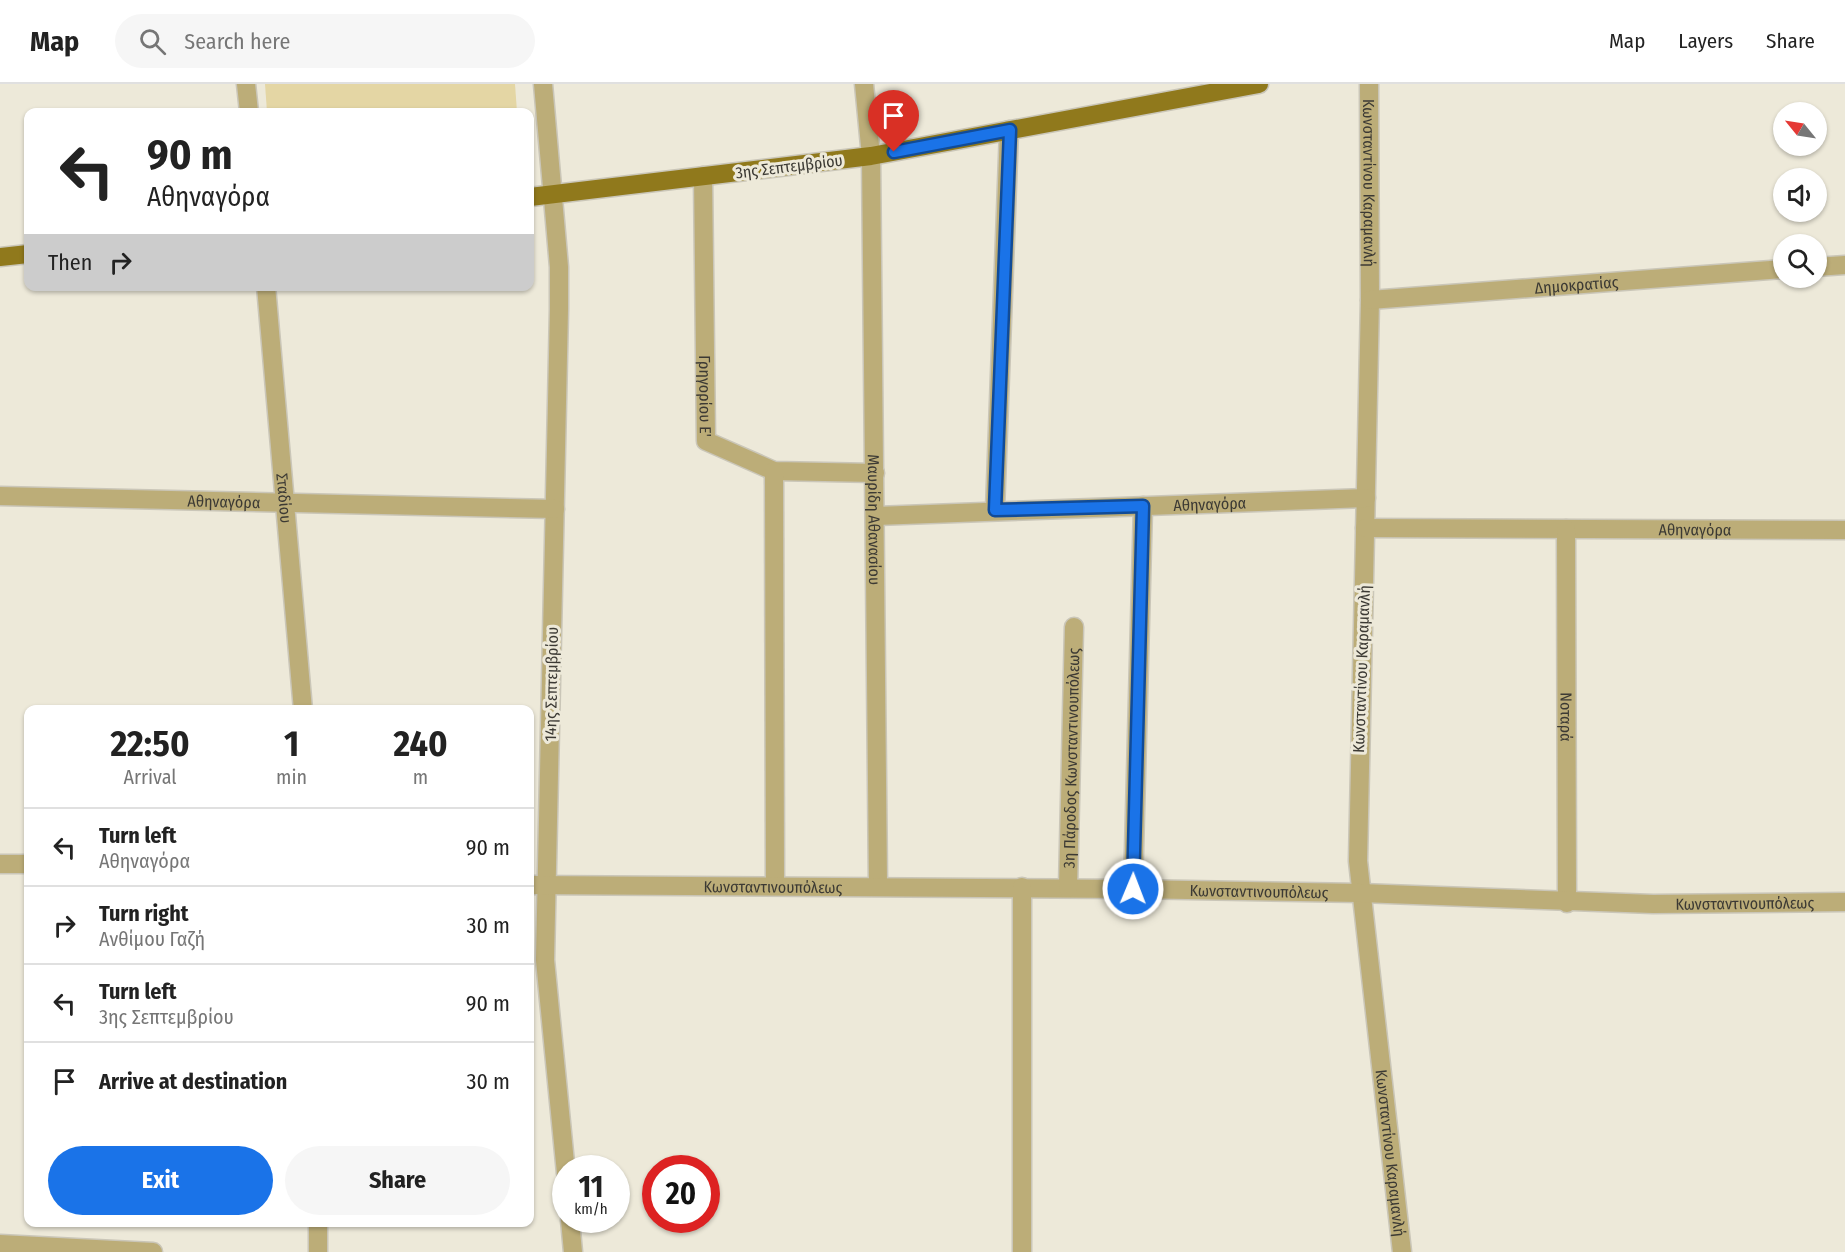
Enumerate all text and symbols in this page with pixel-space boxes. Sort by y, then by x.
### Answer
search box [115,14,535,68]
text: Map [30,25,79,58]
icon: search [136,25,169,58]
text: Search here [184,28,290,55]
text: Map [1609,28,1645,54]
text: Layers [1678,28,1733,54]
text: Share [1766,28,1815,54]
pin [868,90,919,152]
icon: arrive [877,99,910,132]
street label: Κωνσταντίνου Καραμανλή [1359,99,1379,267]
north arrow [1773,102,1827,156]
map controls [1773,102,1827,288]
text: 90 m [147,130,232,180]
icon: left [48,132,126,210]
street label: 3ης Σεπτεμβρίου [734,150,844,182]
button: sound [1773,168,1827,222]
text: Αθηναγόρα [147,181,270,213]
button: search [1773,234,1827,288]
icon: right [104,246,137,279]
text: Then [48,249,92,276]
street label: Δημοκρατίας [1534,272,1619,298]
street label: Γρηγορίου Ε' [695,355,715,437]
street label: Μαυρίδη Αθανασίου [864,454,884,585]
street label: Σταδίου [272,472,296,524]
street label: Αθηναγόρα [187,491,261,512]
street label: Αθηναγόρα [1173,493,1247,515]
street label: Αθηναγόρα [1658,520,1732,540]
street label: Κωνσταντίνου Καραμανλή [1349,585,1374,753]
street label: 14ης Σεπτεμβρίου [541,627,562,741]
street label: 3η Πάροδος Κωνσταντινουπόλεως [1059,647,1084,869]
street label: Νοταρά [1556,692,1576,742]
text: 22:50 [110,722,190,766]
text: 1 [284,722,299,766]
text: 240 [393,722,448,766]
text: Arrival [124,765,177,789]
text: min [276,765,307,789]
text: m [413,765,428,789]
text: Turn left [99,822,177,849]
icon: left [48,831,81,864]
text: 90 m [466,834,510,861]
text: Αθηναγόρα [99,849,190,873]
position arrow [1101,857,1165,921]
street label: Κωνσταντινουπόλεως [704,877,843,897]
street label: Κωνσταντινουπόλεως [1189,881,1329,902]
street label: Κωνσταντινουπόλεως [1675,893,1814,914]
text: Turn right [99,900,188,927]
icon: right [48,909,81,942]
text: 30 m [467,912,510,939]
text: Ανθίμου Γαζή [99,927,205,951]
text: Turn left [99,978,177,1005]
icon: left [48,987,81,1020]
text: 90 m [466,990,510,1017]
text: 3ης Σεπτεμβρίου [99,1005,234,1029]
icon: arrive [48,1065,81,1098]
text: Arrive at destination [99,1068,287,1095]
text: 30 m [467,1068,510,1095]
street label: Κωνσταντίνου Καραμανλή [1372,1069,1409,1238]
button: Exit [48,1146,273,1215]
button: Share [285,1146,510,1215]
speed limit sign: 20 [642,1155,720,1233]
text: 11 [579,1169,603,1205]
text: km/h [574,1200,608,1218]

